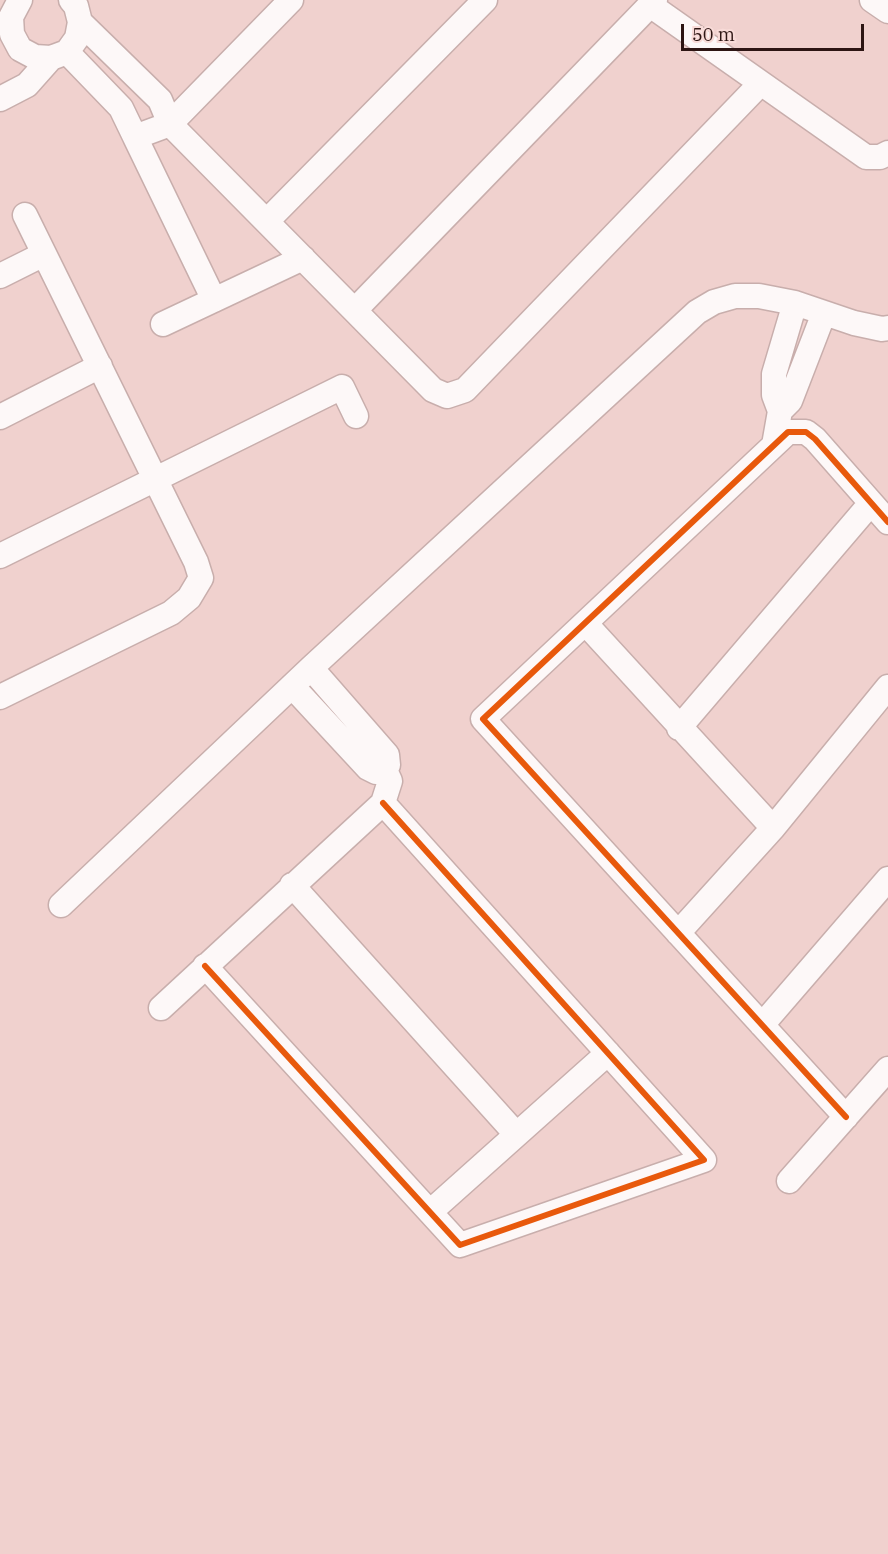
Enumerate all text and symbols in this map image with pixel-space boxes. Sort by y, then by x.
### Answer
scale bar [684,12,867,50]
text: 50 m [692,23,735,46]

